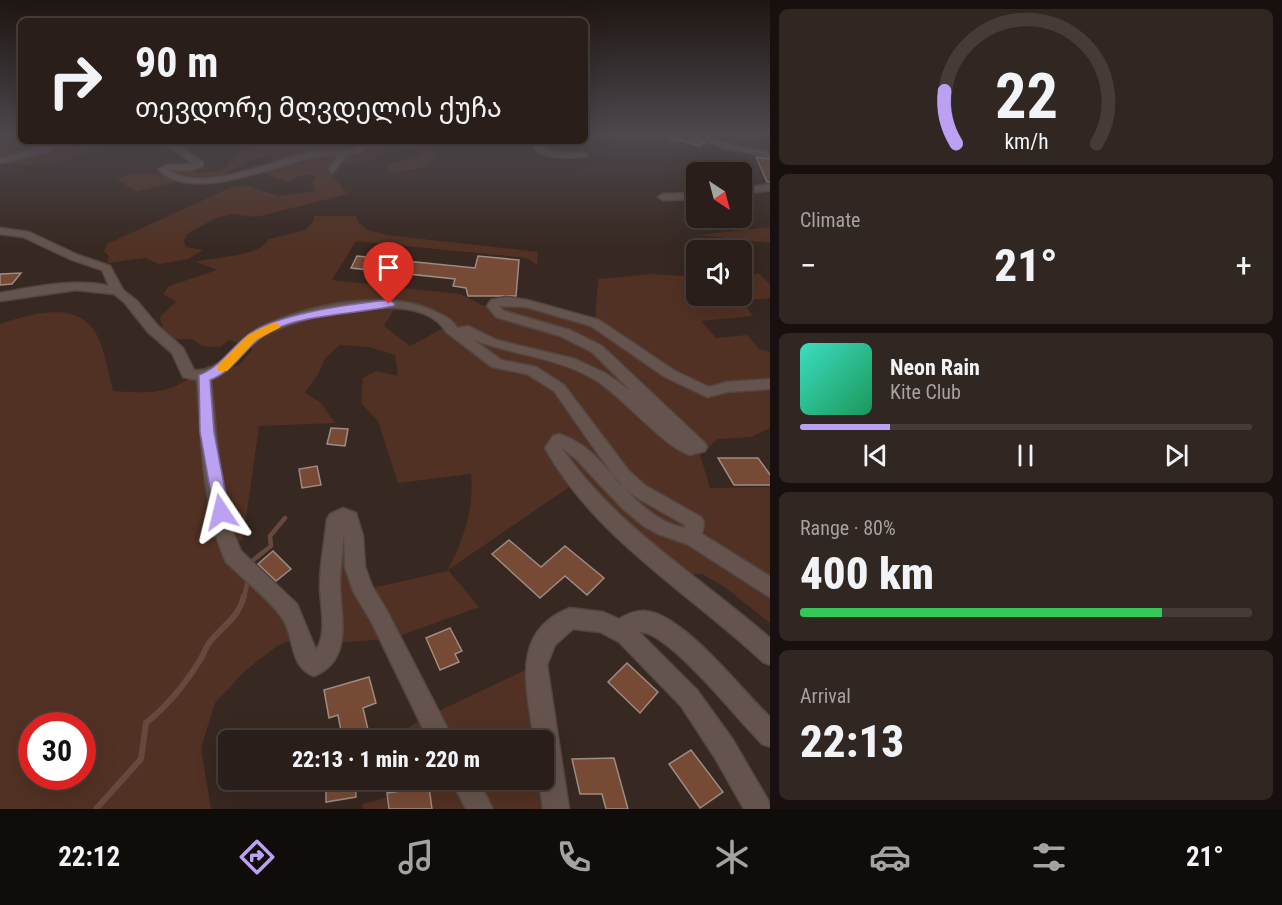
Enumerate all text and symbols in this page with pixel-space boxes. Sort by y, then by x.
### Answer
text: 90 m [135,38,218,87]
icon: right [36,42,114,120]
text: 22 [994,60,1058,133]
text: თევდორე მღვდელის ქუჩა [135,92,502,124]
text: km/h [1004,129,1048,154]
north arrow [686,162,752,228]
map controls [686,162,752,306]
text: Climate [800,208,860,232]
text: 21° [994,239,1058,292]
button: sound [686,240,752,306]
pin [363,242,414,304]
text: − [800,246,817,285]
text: + [1236,246,1252,285]
icon: arrive [372,251,405,284]
text: Neon Rain [890,355,980,380]
text: Kite Club [890,380,961,404]
icon: previous [859,439,892,472]
icon: pause [1009,439,1042,472]
icon: next [1160,439,1193,472]
position arrow [189,480,253,544]
text: Range · 80% [800,516,896,540]
text: 400 km [800,547,934,600]
text: Arrival [800,684,851,708]
speed limit sign: 30 [18,712,96,790]
text: 22:13 [800,715,904,768]
text: 22:13 · 1 min · 220 m [292,747,480,772]
icon: directions [236,836,278,878]
icon: music [395,836,437,878]
icon: phone [553,836,595,878]
icon: climate [711,836,753,878]
icon: car [869,836,911,878]
icon: filters [1028,836,1070,878]
text: 22:12 [58,841,120,873]
text: 21° [1186,841,1224,873]

